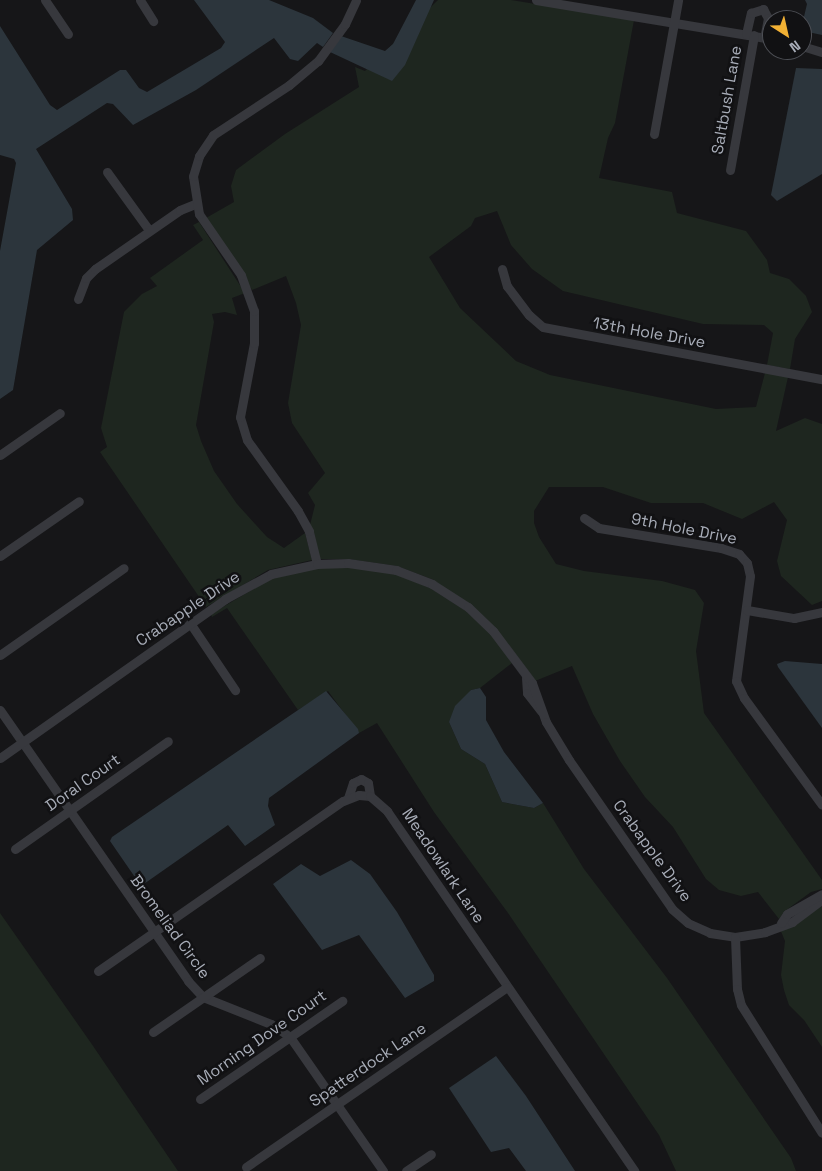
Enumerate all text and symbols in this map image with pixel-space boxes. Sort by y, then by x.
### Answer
north arrow [762,10,812,60]
text: N [786,36,804,57]
street label: Saltbush Lane [708,44,746,156]
street label: 13th Hole Drive [591,314,707,352]
street label: 9th Hole Drive [630,509,738,549]
street label: Crabapple Drive [132,567,244,651]
street label: Doral Court [42,750,124,816]
street label: Crabapple Drive [609,796,695,906]
street label: Meadowlark Lane [398,805,488,927]
street label: Bromeliad Circle [126,871,214,983]
street label: Morning Dove Court [194,986,330,1090]
street label: Spatterdock Lane [306,1019,430,1111]

